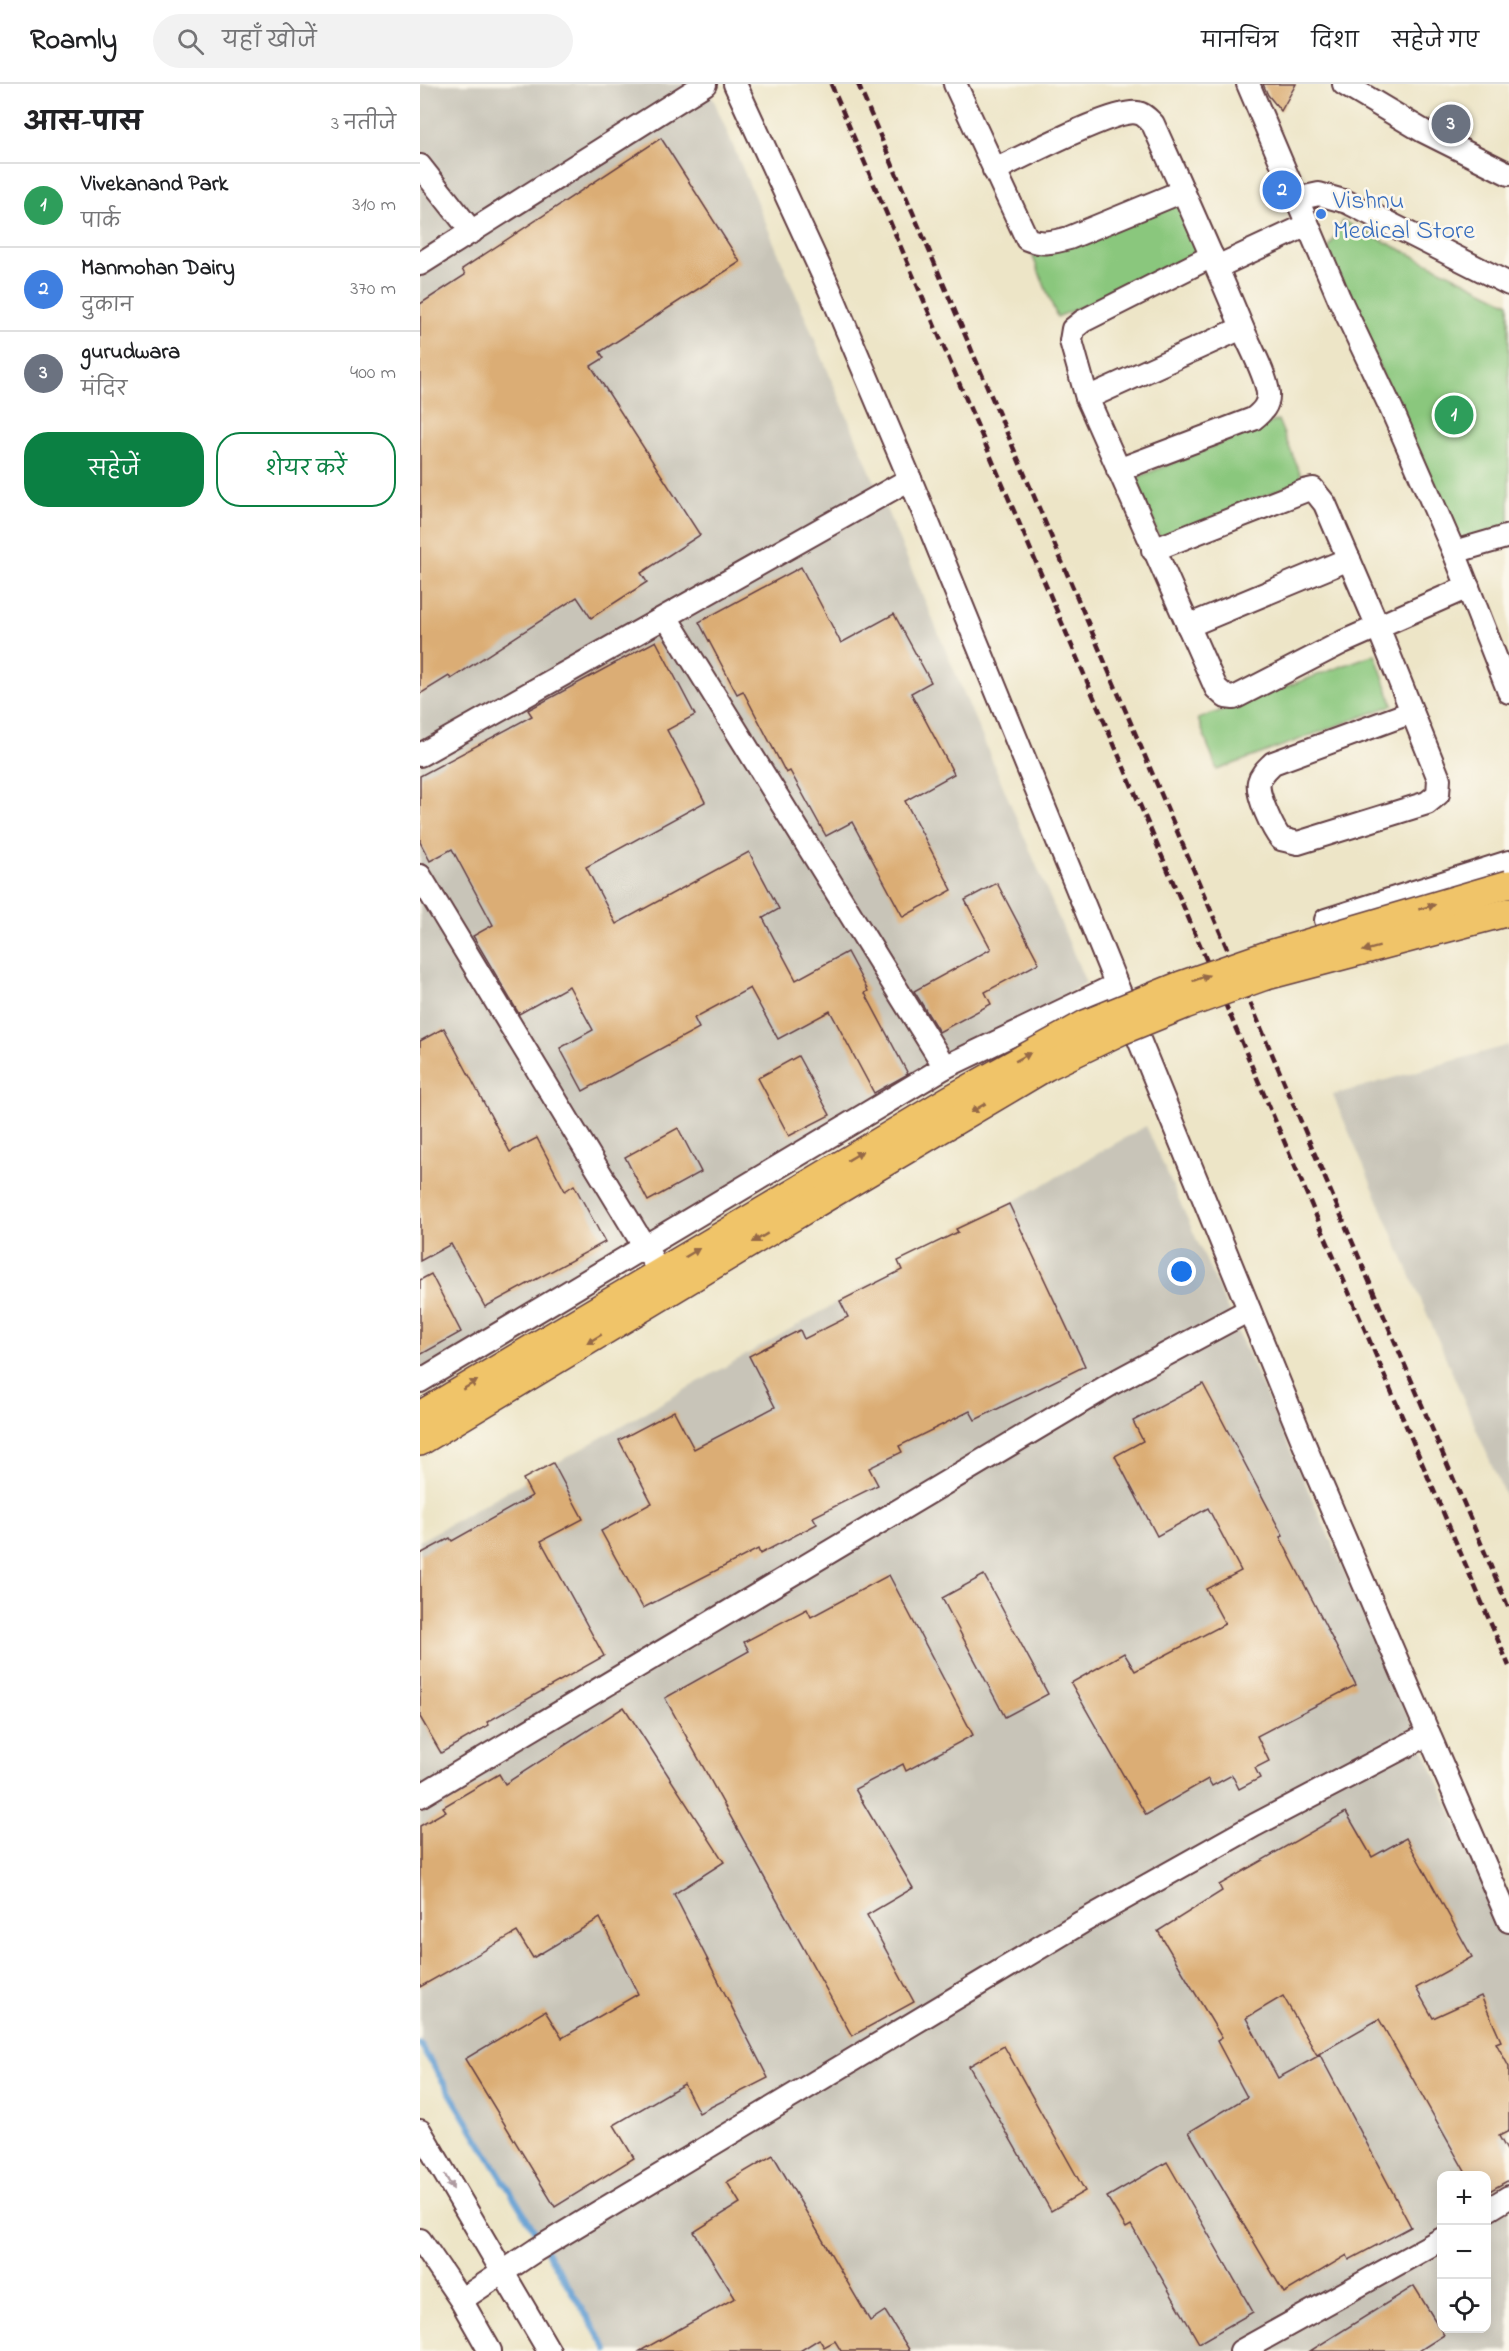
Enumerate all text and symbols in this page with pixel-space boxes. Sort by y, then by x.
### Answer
search box [153,14,573,68]
text: Roamly [30,21,117,62]
icon: search [174,25,207,58]
text: यहाँ खोजें [222,26,317,58]
text: मानचित्र [1201,27,1278,57]
text: दिशा [1311,27,1359,57]
text: सहेजे गए [1392,27,1479,57]
pin: 3 [1432,102,1470,147]
text: आस-पास [24,105,142,143]
text: 3 नतीजे [331,110,396,139]
pin: 2 [1262,168,1302,212]
text: Vivekanand Park [81,169,228,201]
place label: Vishnu Medical Store [1332,183,1475,251]
text: 1 [40,191,47,220]
text: 310 m [352,191,396,220]
marker: Vishnu Medical Store [1314,207,1328,221]
text: पार्क [81,208,120,237]
text: Manmohan Dairy [81,253,235,285]
text: 2 [39,275,48,304]
text: 370 m [350,275,396,304]
text: दुकान [81,292,133,321]
text: gurudwara [81,337,180,369]
text: 3 [39,359,48,388]
text: 400 m [350,359,396,388]
text: मंदिर [81,376,127,405]
pin: 1 [1434,392,1474,438]
button: सहेजें [24,432,204,507]
button: शेयर करें [216,432,396,507]
one-way arrow [1418,902,1436,911]
one-way arrow [1362,944,1380,954]
one-way arrow [1192,972,1210,982]
one-way arrow [1015,1052,1032,1062]
one-way arrow [970,1103,987,1113]
one-way arrow [847,1150,863,1161]
one-way arrow [752,1233,769,1244]
one-way arrow [684,1248,700,1259]
your location [1167,1257,1196,1286]
one-way arrow [586,1333,602,1344]
one-way arrow [462,1380,479,1390]
map controls [1437,2171,1491,2333]
button: + [1437,2171,1491,2225]
one-way arrow [444,2174,454,2191]
button: − [1437,2225,1491,2279]
button: locate [1437,2279,1491,2333]

